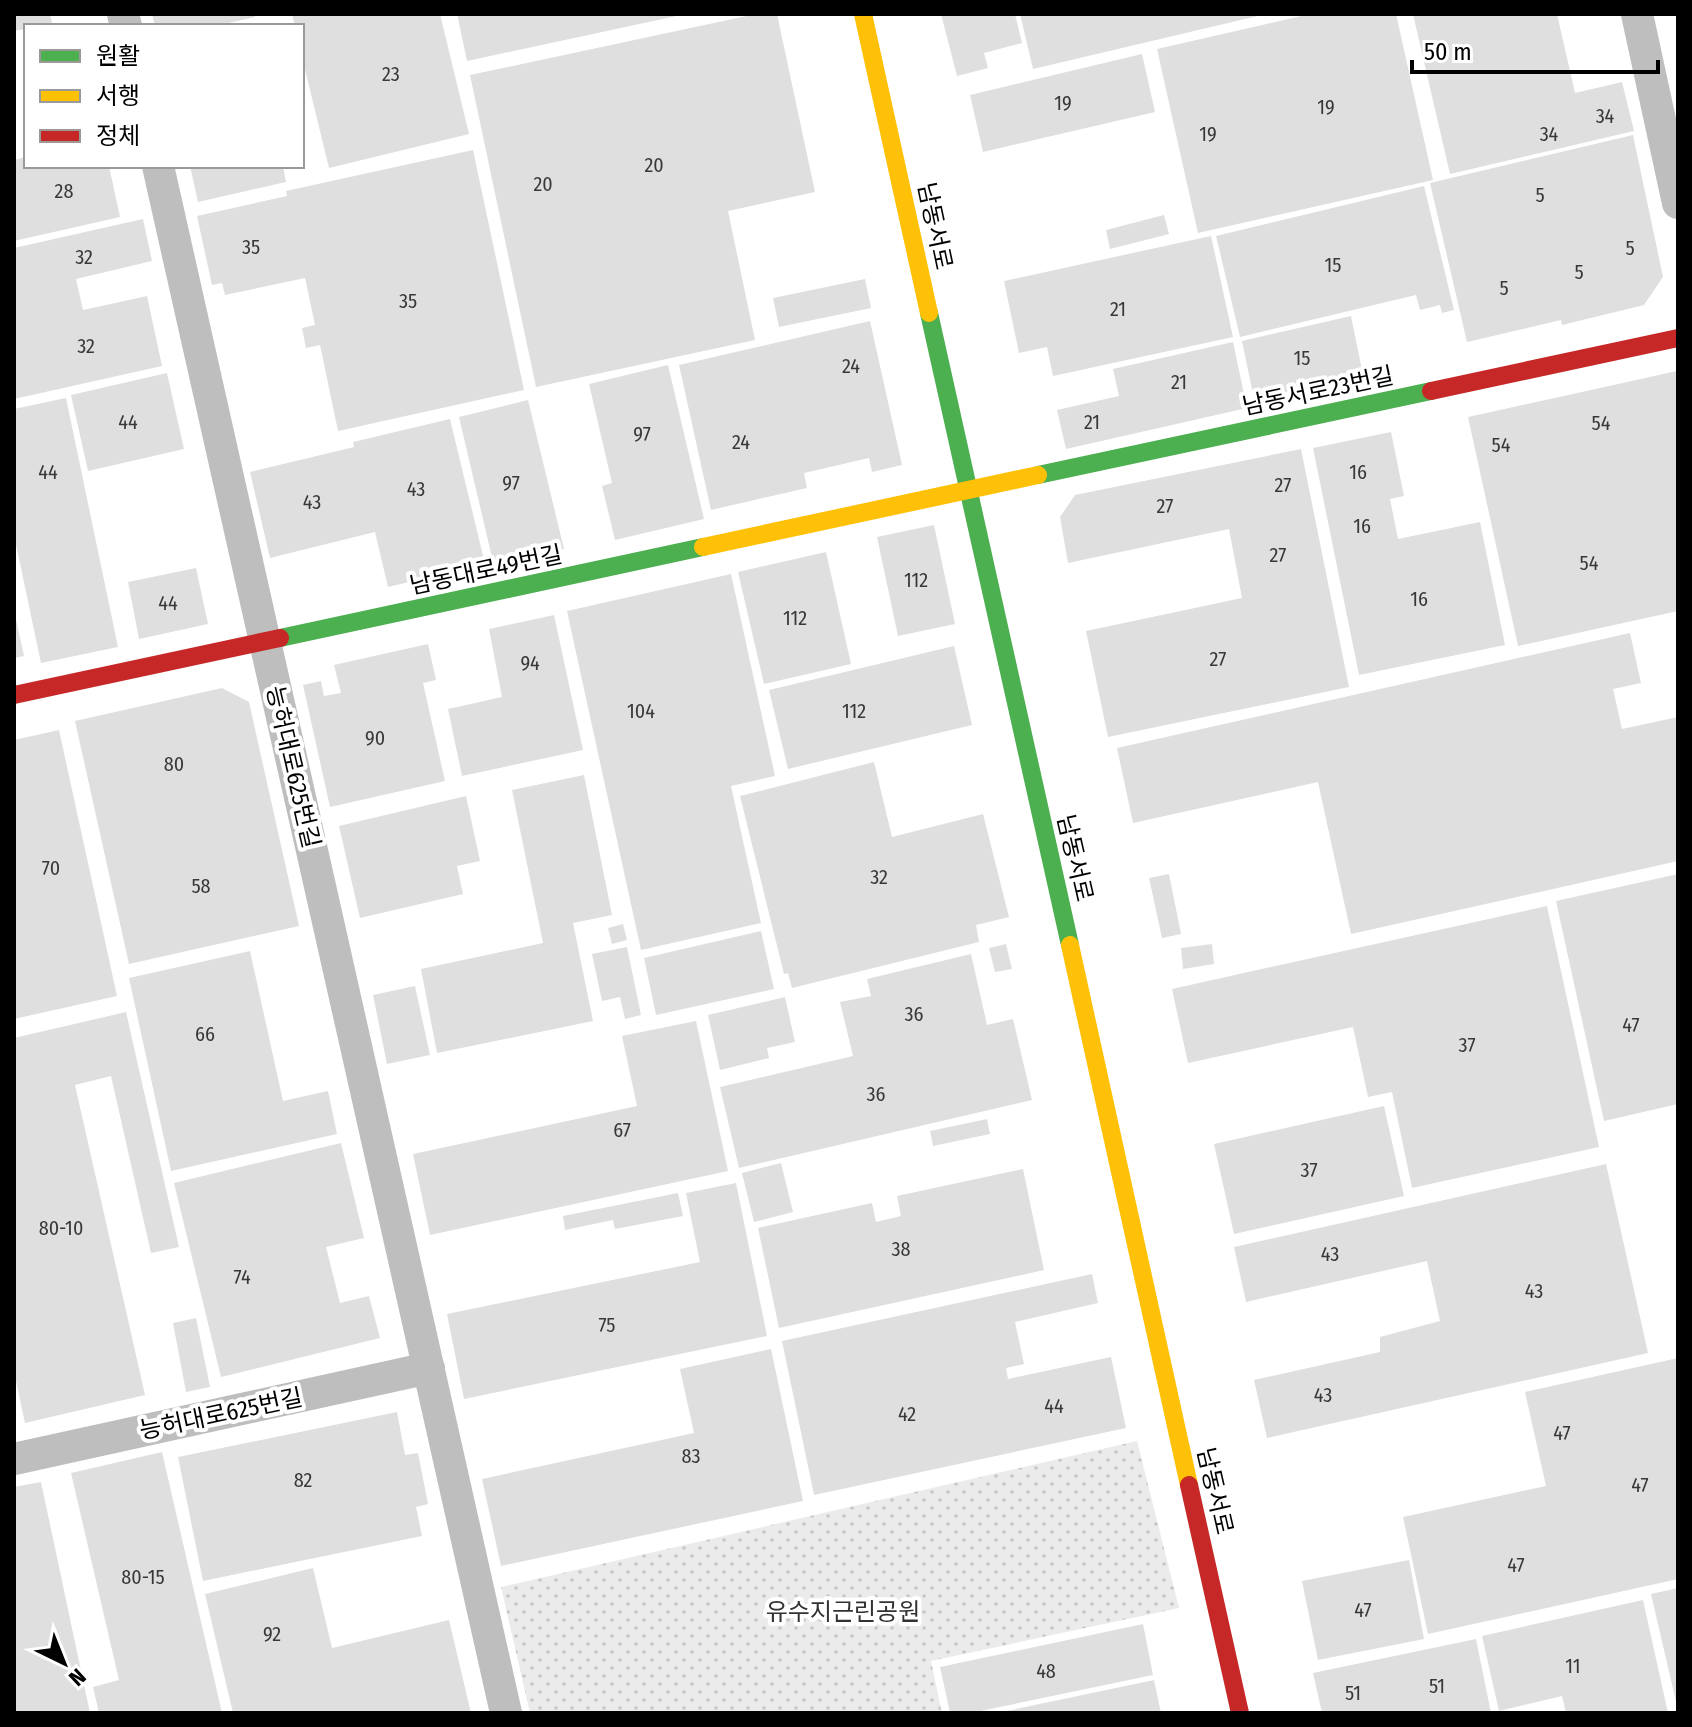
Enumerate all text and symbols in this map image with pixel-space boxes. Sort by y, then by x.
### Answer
legend [24,24,304,168]
scale bar [1412,24,1658,74]
text: 50 m [1424,38,1472,66]
text: 원활 [96,42,140,70]
house number: 23 [382,62,400,86]
text: 서행 [96,82,140,110]
house number: 19 [1054,91,1072,115]
house number: 19 [1317,95,1335,119]
house number: 34 [1596,104,1615,128]
text: 정체 [96,122,140,150]
house number: 19 [1199,122,1217,146]
house number: 34 [1540,122,1559,146]
house number: 20 [644,153,664,177]
house number: 20 [533,172,553,196]
house number: 28 [55,179,73,203]
street label: 남동서로 [912,180,958,272]
house number: 5 [1535,183,1545,207]
house number: 35 [242,235,260,259]
house number: 5 [1625,236,1635,260]
house number: 32 [75,245,93,269]
house number: 15 [1325,253,1341,277]
house number: 5 [1574,260,1584,284]
house number: 5 [1499,276,1509,300]
house number: 35 [399,289,417,313]
house number: 21 [1110,297,1126,321]
house number: 32 [77,334,95,358]
house number: 15 [1294,346,1310,370]
house number: 24 [842,354,860,378]
street label: 남동서로23번길 [1240,361,1396,421]
house number: 21 [1171,370,1187,394]
house number: 44 [118,410,138,434]
house number: 21 [1084,410,1100,434]
house number: 54 [1592,411,1611,435]
house number: 97 [633,422,651,446]
house number: 24 [732,430,750,454]
house number: 54 [1492,433,1511,457]
house number: 44 [38,460,58,484]
house number: 16 [1349,460,1367,484]
house number: 97 [502,471,520,495]
house number: 27 [1275,473,1291,497]
house number: 43 [407,477,425,501]
house number: 43 [303,490,321,514]
house number: 27 [1157,494,1173,518]
house number: 16 [1353,514,1371,538]
street label: 남동대로49번길 [407,540,565,600]
house number: 27 [1270,543,1286,567]
house number: 54 [1580,551,1599,575]
house number: 112 [904,568,928,592]
house number: 16 [1410,587,1428,611]
house number: 44 [158,591,178,615]
house number: 112 [783,606,807,630]
house number: 27 [1210,647,1226,671]
house number: 94 [520,651,540,675]
street label: 능허대로625번길 [261,683,325,851]
house number: 104 [627,699,655,723]
house number: 112 [842,699,866,723]
house number: 90 [365,726,385,750]
house number: 80 [164,752,184,776]
street label: 남동서로 [1051,812,1099,904]
house number: 70 [42,856,60,880]
house number: 32 [870,865,888,889]
house number: 58 [191,874,211,898]
house number: 36 [905,1002,924,1026]
house number: 47 [1622,1013,1640,1037]
house number: 66 [195,1022,215,1046]
house number: 37 [1458,1033,1476,1057]
house number: 36 [867,1082,886,1106]
house number: 67 [613,1118,631,1142]
house number: 37 [1300,1158,1318,1182]
house number: 80-10 [39,1216,83,1240]
house number: 38 [891,1237,911,1261]
house number: 43 [1321,1242,1339,1266]
house number: 74 [233,1265,251,1289]
house number: 43 [1525,1279,1543,1303]
house number: 75 [599,1313,616,1337]
street label: 능허대로625번길 [137,1383,305,1445]
house number: 43 [1314,1383,1332,1407]
house number: 44 [1044,1394,1064,1418]
house number: 42 [898,1402,916,1426]
house number: 47 [1553,1421,1571,1445]
house number: 83 [681,1444,701,1468]
street label: 남동서로 [1191,1445,1239,1537]
house number: 82 [294,1468,313,1492]
house number: 47 [1631,1473,1649,1497]
house number: 47 [1507,1553,1525,1577]
house number: 80-15 [121,1565,165,1589]
park label: 유수지근린공원 [766,1598,920,1626]
house number: 47 [1354,1598,1372,1622]
house number: 92 [263,1622,281,1646]
north arrow [24,1623,104,1703]
house number: 11 [1565,1654,1581,1678]
house number: 48 [1036,1659,1056,1683]
text: N [63,1663,91,1692]
house number: 51 [1429,1674,1445,1698]
house number: 51 [1345,1681,1361,1705]

